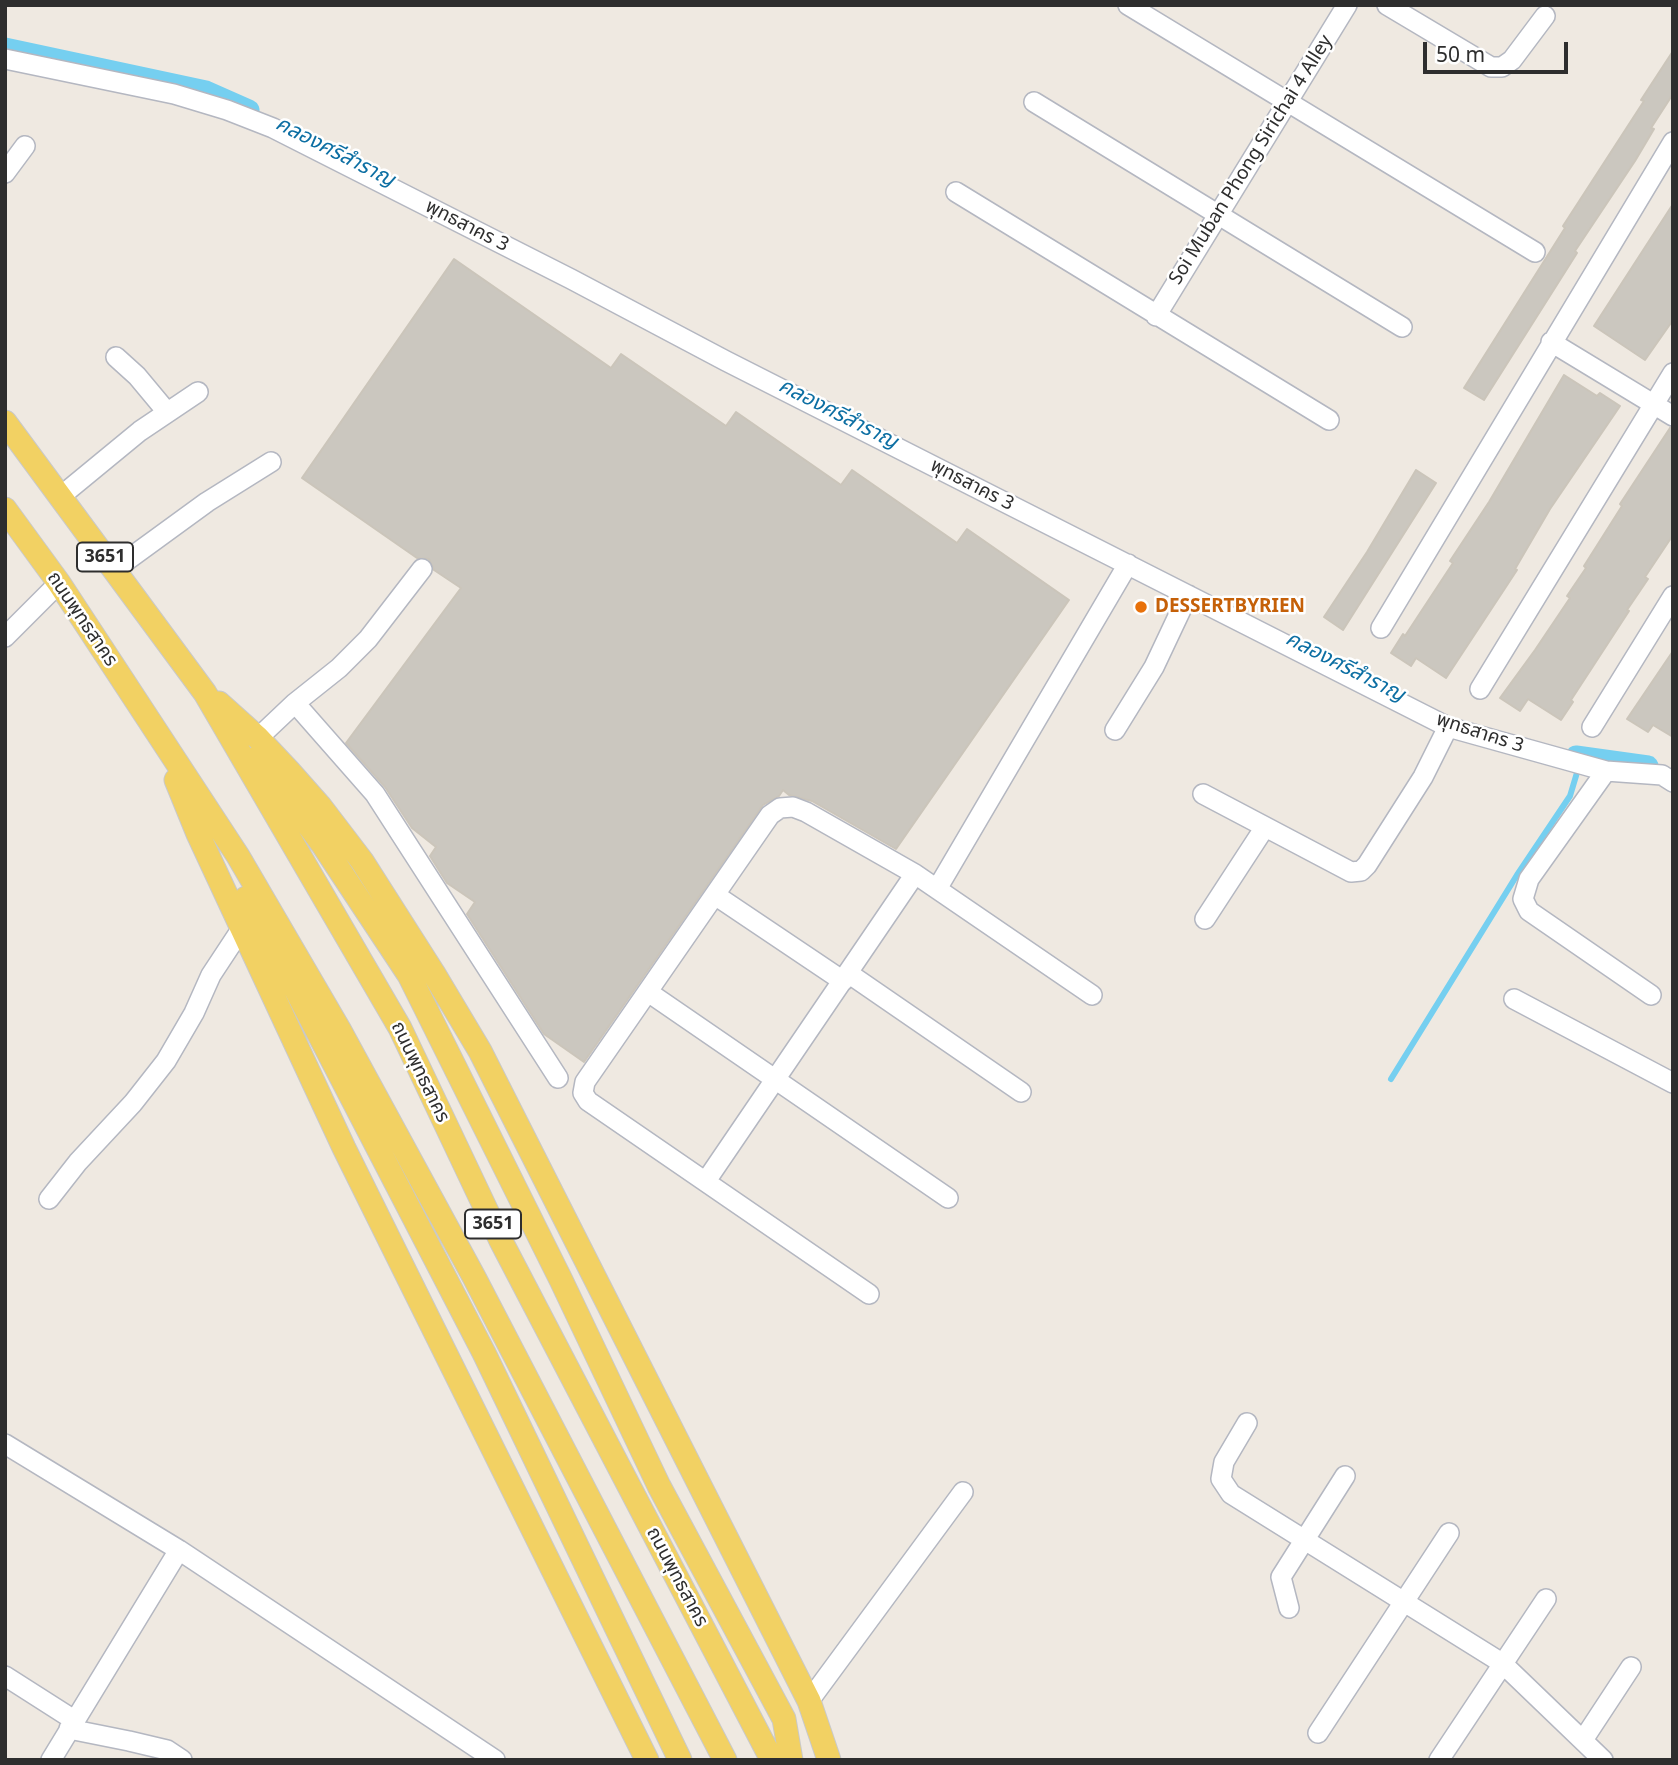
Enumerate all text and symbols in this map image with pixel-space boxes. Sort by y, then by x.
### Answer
scale bar [1426,28,1571,72]
street label: Soi Muban Phong Sirichai 4 Alley [1164,31,1338,289]
text: 50 m [1436,40,1485,68]
water label: คลองศรีสำราญ [271,111,399,193]
street label: พุทธสาคร 3 [422,195,512,257]
water label: คลองศรีสำราญ [774,373,902,455]
street label: พุทธสาคร 3 [927,454,1017,516]
road number: 3651 [77,542,133,572]
street label: ถนนพุทธสาคร [42,567,122,671]
place label: DESSERTBYRIEN [1155,596,1305,618]
marker: DESSERTBYRIEN [1133,599,1149,615]
water label: คลองศรีสำราญ [1281,626,1409,708]
street label: พุทธสาคร 3 [1433,708,1527,758]
street label: ถนนพุทธสาคร [386,1018,454,1126]
road number: 3651 [465,1210,521,1238]
street label: ถนนพุทธสาคร [641,1523,713,1631]

